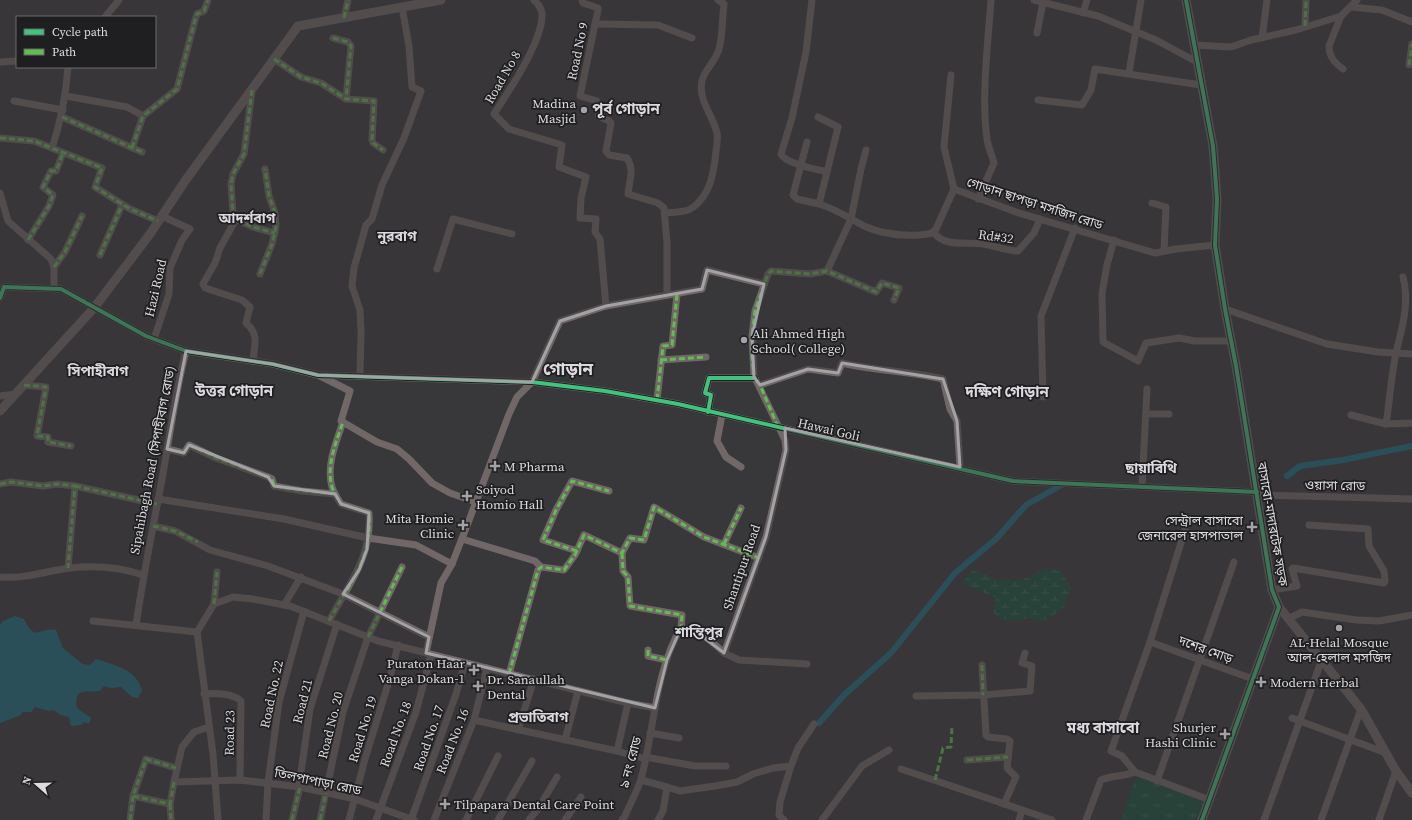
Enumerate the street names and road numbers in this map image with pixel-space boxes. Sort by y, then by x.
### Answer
street label: Road No 9 [563,21,592,82]
street label: Road No 8 [480,48,524,107]
street label: গোড়ান ছাপড়া মসজিদ রোড [965,173,1106,234]
street label: Rd#32 [977,226,1015,247]
street label: Hazi Road [141,257,171,319]
street label: Sipahibagh Road (সিপাহীবাগ রোড) [126,364,179,556]
street label: Hawai Goli [796,414,862,445]
street label: বাসাবো-মাদারটেক সড়ক [1253,460,1292,588]
street label: ওয়াসা রোড [1304,476,1366,495]
street label: Shantipur Road [719,521,764,612]
street label: দশের মোড় [1176,632,1236,667]
street label: Road No. 22 [256,659,287,729]
street label: Road 21 [289,677,316,725]
street label: Road No. 20 [314,690,347,761]
street label: Road No. 19 [344,694,381,764]
street label: Road No. 18 [376,699,415,769]
street label: Road No. 17 [409,702,448,773]
street label: Road No. 16 [432,706,473,776]
street label: Road 23 [221,710,238,756]
street label: ৯ নং রোড [615,734,646,790]
street label: তিলপাপাড়া রোড [272,764,364,799]

